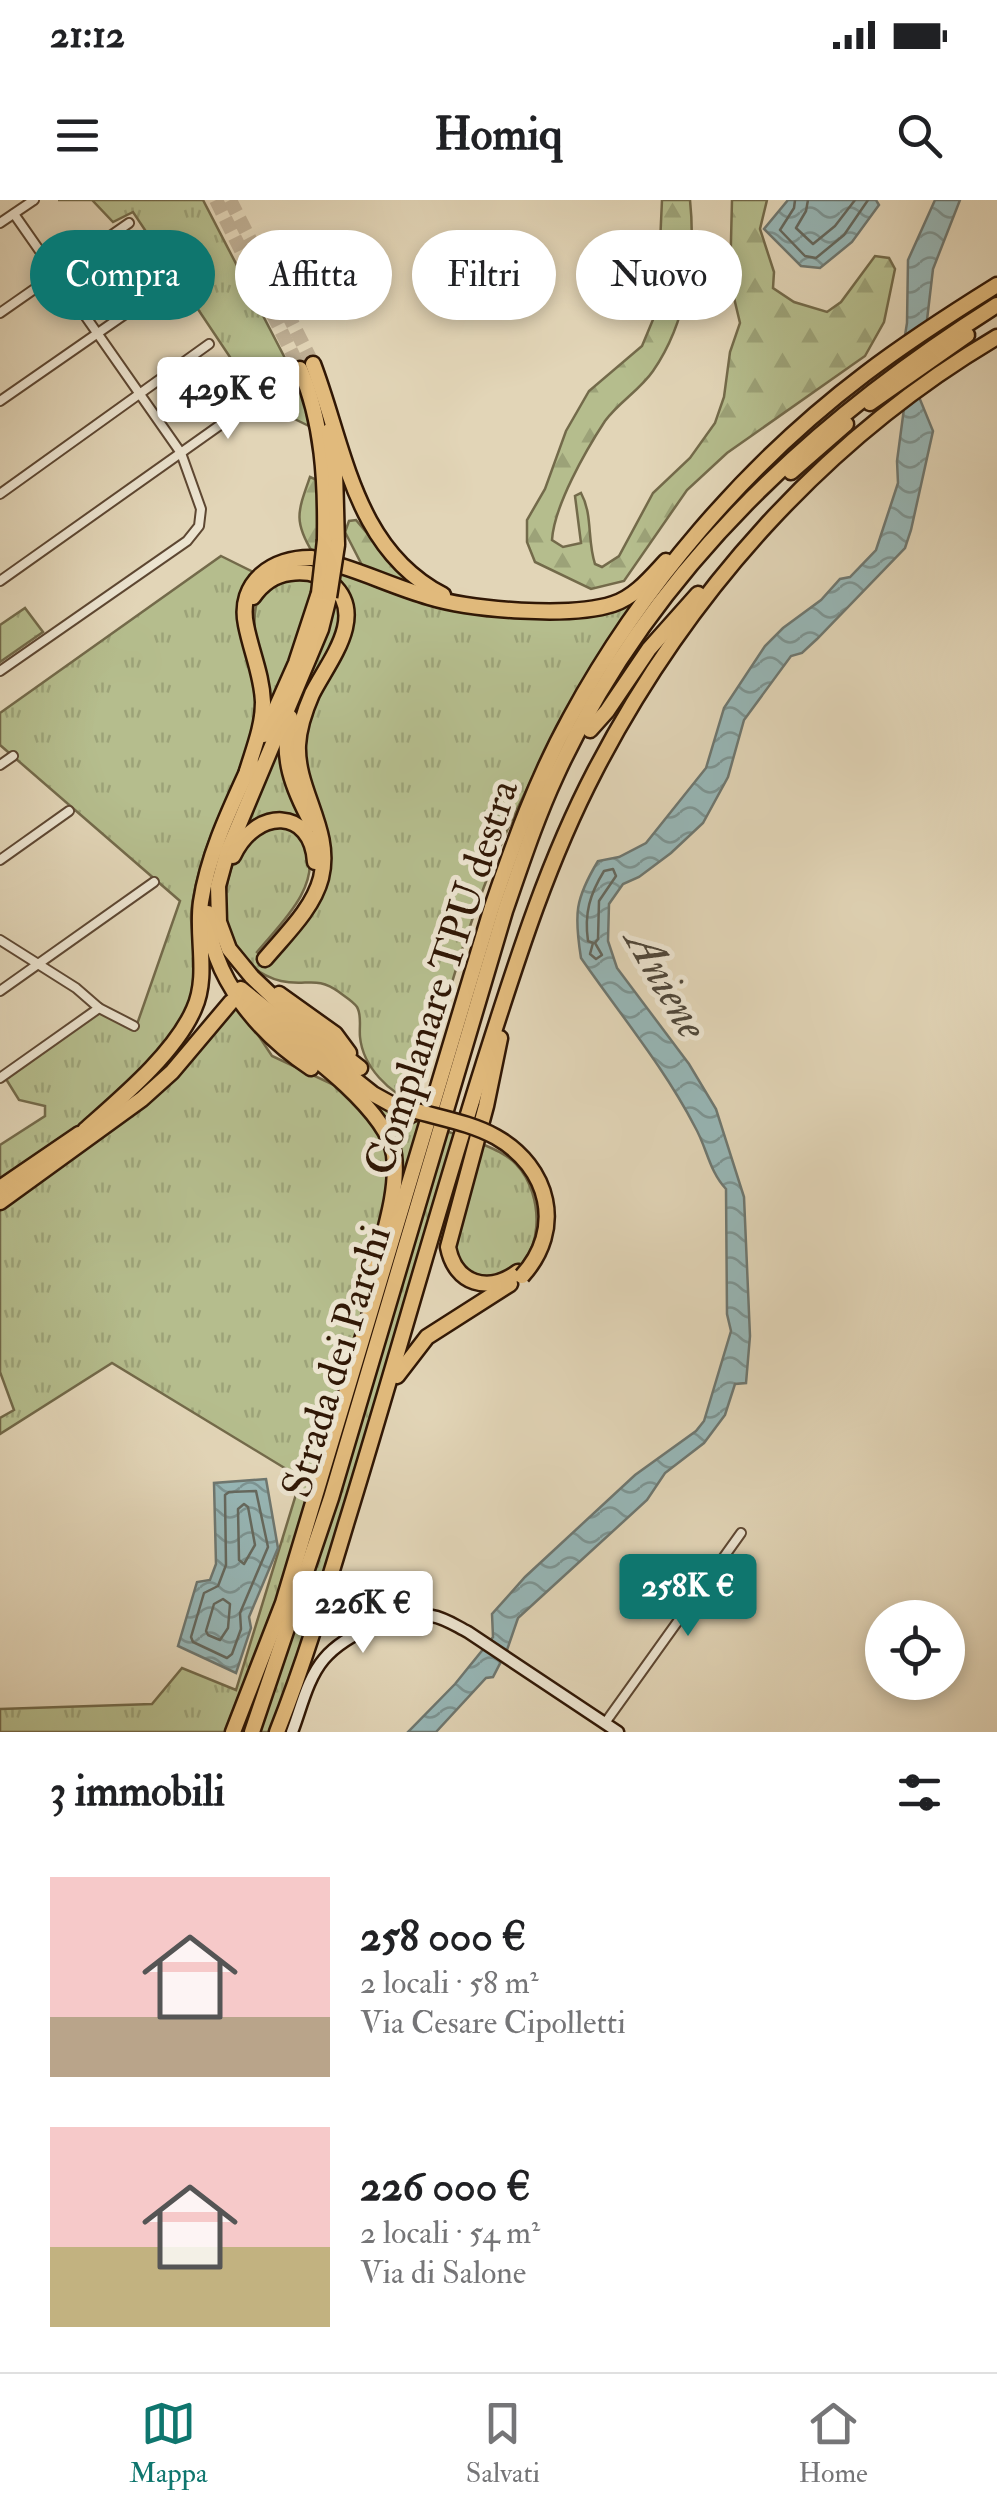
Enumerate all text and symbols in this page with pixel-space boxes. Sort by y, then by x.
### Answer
text: 21:12 [50,11,125,59]
text: Homiq [434,107,563,163]
icon: menu [50,108,105,163]
icon: search [892,108,947,163]
chip: Compra [30,230,215,320]
chip: Affitta [235,230,392,320]
chip: Filtri [412,230,556,320]
chip: Nuovo [576,230,742,320]
pin: 429K € [147,357,309,442]
text: 429K € [179,369,277,409]
street label: Complanare TPU destra [353,773,531,1182]
water label: Aniene [610,915,721,1050]
street label: Strada dei Parchi [271,1219,403,1504]
pin: 258K € [607,1554,769,1639]
text: 258K € [641,1566,735,1606]
pin: 226K € [282,1571,444,1656]
text: 226K € [315,1583,411,1623]
map controls [865,1600,965,1700]
button: locate [865,1600,965,1700]
icon: filters [892,1765,947,1820]
text: 3 immobili [50,1766,225,1818]
text: 258 000 € [360,1911,526,1963]
icon: home [130,1917,250,2037]
text: 2 locali · 58 m² [360,1963,539,2003]
text: Via Cesare Cipolletti [360,2003,626,2043]
text: 226 000 € [360,2161,531,2213]
icon: home [130,2167,250,2287]
text: 2 locali · 54 m² [360,2213,540,2253]
text: Via di Salone [360,2253,526,2293]
tab: Mappa [129,2396,207,2491]
tab: Salvati [466,2396,540,2491]
tab: Home [798,2396,868,2491]

